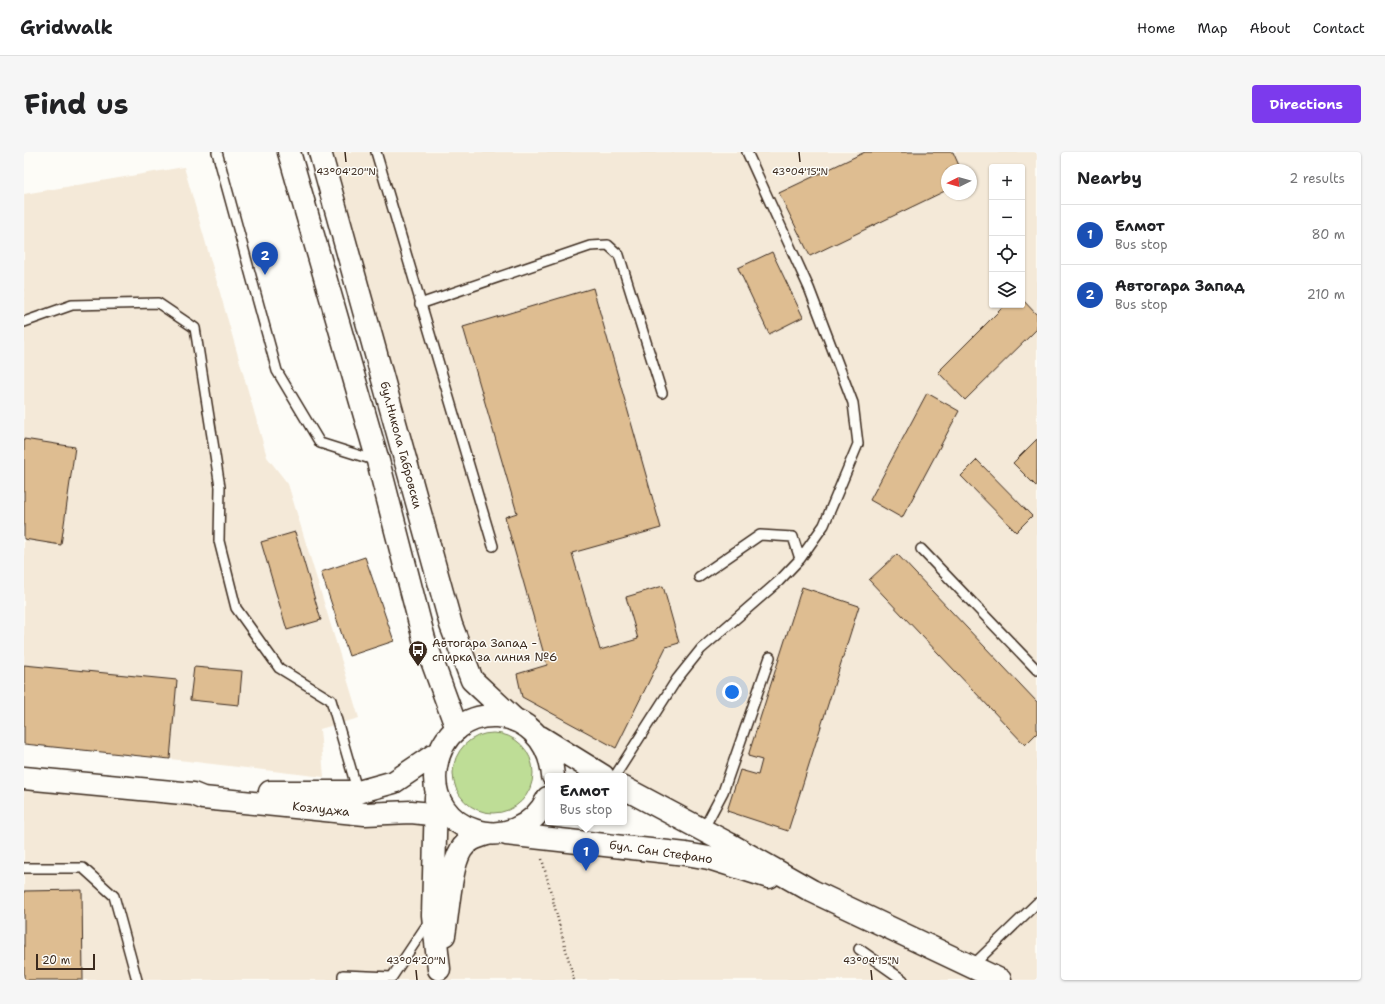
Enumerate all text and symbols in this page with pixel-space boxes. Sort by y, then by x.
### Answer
text: Gridwalk [20,15,113,40]
text: Home [1137,19,1176,37]
text: Map [1198,19,1228,37]
text: About [1250,19,1291,37]
text: Contact [1313,19,1365,37]
text: Find us [24,85,129,123]
button: Directions [1252,85,1361,123]
north arrow [941,164,977,200]
map controls [989,164,1025,308]
button: + [989,164,1025,200]
text: 43°04'20"N [316,165,376,178]
text: 43°04'15"N [772,165,828,178]
text: Nearby [1077,167,1142,189]
text: 2 results [1289,170,1345,187]
button: − [989,200,1025,236]
text: Елмот [1115,216,1165,236]
text: 1 [1087,226,1093,243]
text: 80 m [1311,226,1345,243]
button: locate [989,236,1025,272]
text: Bus stop [1115,236,1167,253]
pin: 2 [252,242,278,275]
button: layers [989,272,1025,308]
text: Автогара Запад [1115,276,1245,296]
text: 2 [1085,286,1095,303]
text: 210 m [1307,286,1345,303]
text: Bus stop [1115,296,1167,313]
street label: бул.Никола Габровски [376,380,426,510]
place label: Автогара Запад - спирка за линия №6 [432,635,557,665]
bus stop icon: Автогара Запад - спирка за линия №6 [407,639,429,667]
your location [722,682,742,702]
popup [545,773,627,825]
text: Елмот [560,781,610,801]
street label: Козлуджа [291,798,351,820]
text: Bus stop [560,801,612,818]
street label: бул. Сан Стефано [608,837,714,867]
pin: 1 [573,838,599,871]
scale bar [36,952,95,971]
text: 20 m [42,953,70,968]
text: 43°04'20"N [386,954,446,967]
text: 43°04'15"N [843,954,899,967]

